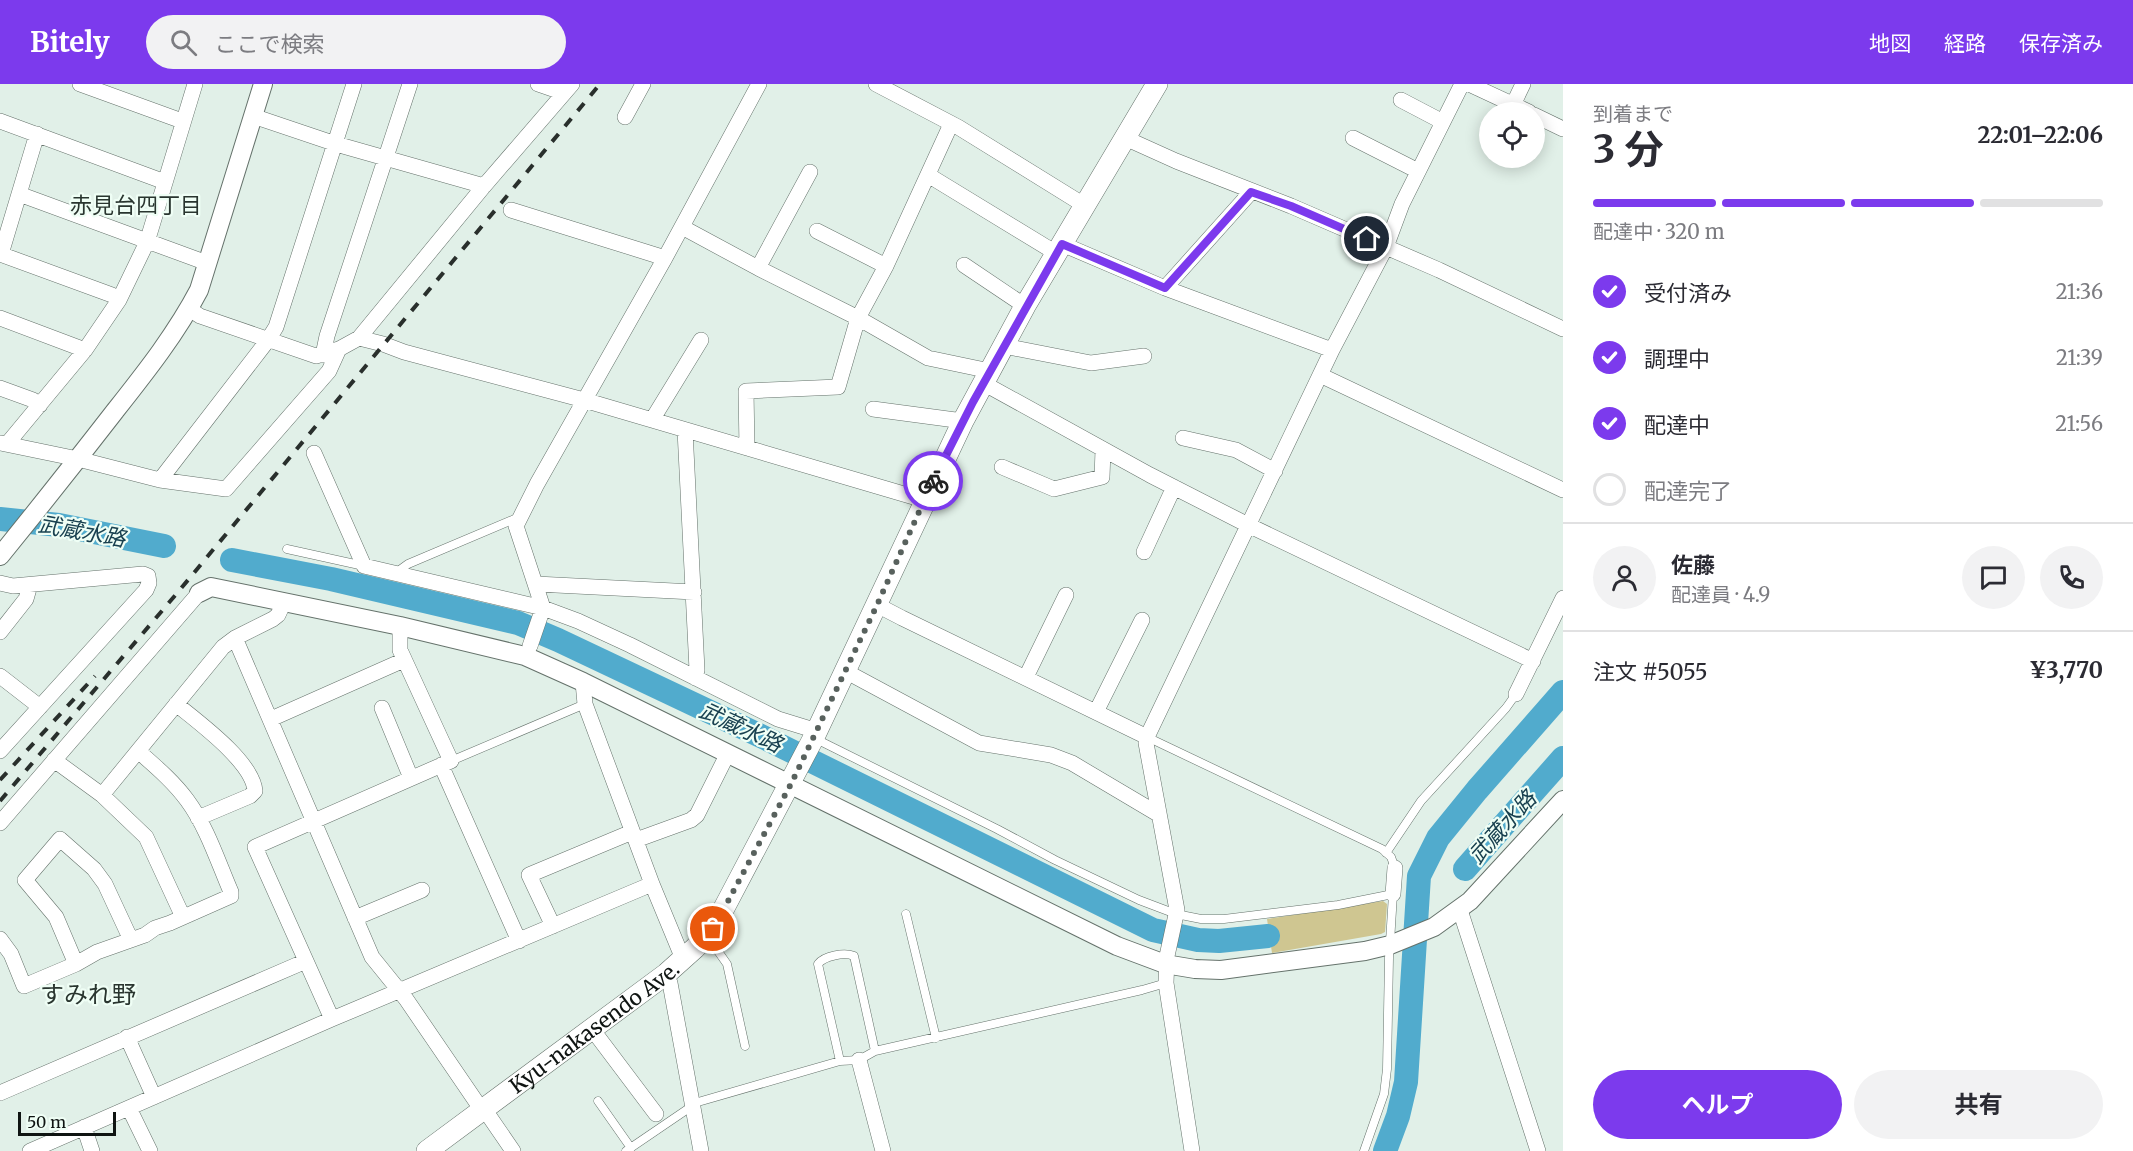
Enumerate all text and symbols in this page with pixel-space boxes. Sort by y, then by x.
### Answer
search box [146,15,566,69]
text: Bitely [30,24,110,60]
icon: search [167,26,200,59]
text: ここで検索 [215,30,325,58]
text: 地図 [1869,30,1911,57]
text: 経路 [1944,30,1986,57]
text: 保存済み [2019,30,2103,57]
text: 到着まで [1593,101,1673,126]
map controls [1479,102,1545,168]
button: locate [1479,102,1545,168]
text: 22:01–22:06 [1978,121,2103,149]
text: 3 分 [1593,125,1664,174]
district label: 赤見台四丁目 [70,191,202,219]
pin [1341,213,1392,264]
text: 配達中 · 320 m [1593,219,1725,244]
icon: home [1350,222,1383,255]
icon: check [1593,275,1626,308]
text: 受付済み [1644,279,1732,307]
text: 21:36 [2056,279,2103,304]
icon: check [1593,341,1626,374]
text: 調理中 [1644,345,1710,373]
text: 21:39 [2056,345,2103,370]
icon: check [1593,407,1626,440]
text: 配達中 [1644,411,1710,439]
text: 21:56 [2055,411,2103,436]
courier [903,451,963,511]
icon: bike [917,465,950,498]
text: 配達完了 [1644,477,1732,505]
water label: 武蔵水路 [36,510,130,553]
button: person [1593,546,1656,609]
button: chat [1962,546,2025,609]
button: phone [2040,546,2103,609]
text: 佐藤 [1671,551,1715,579]
text: 配達員 · 4.9 [1671,582,1770,607]
text: ¥3,770 [2029,656,2103,684]
text: 注文 #5055 [1593,658,1708,686]
water label: 武蔵水路 [695,696,789,759]
water label: 武蔵水路 [1462,783,1543,869]
pin [687,903,738,954]
icon: bag [696,912,729,945]
street label: Kyu-nakasendo Ave. [504,955,685,1099]
district label: すみれ野 [40,979,136,1010]
button: ヘルプ [1593,1070,1842,1139]
button: 共有 [1854,1070,2103,1139]
scale bar [18,1109,116,1136]
text: 50 m [27,1112,66,1132]

